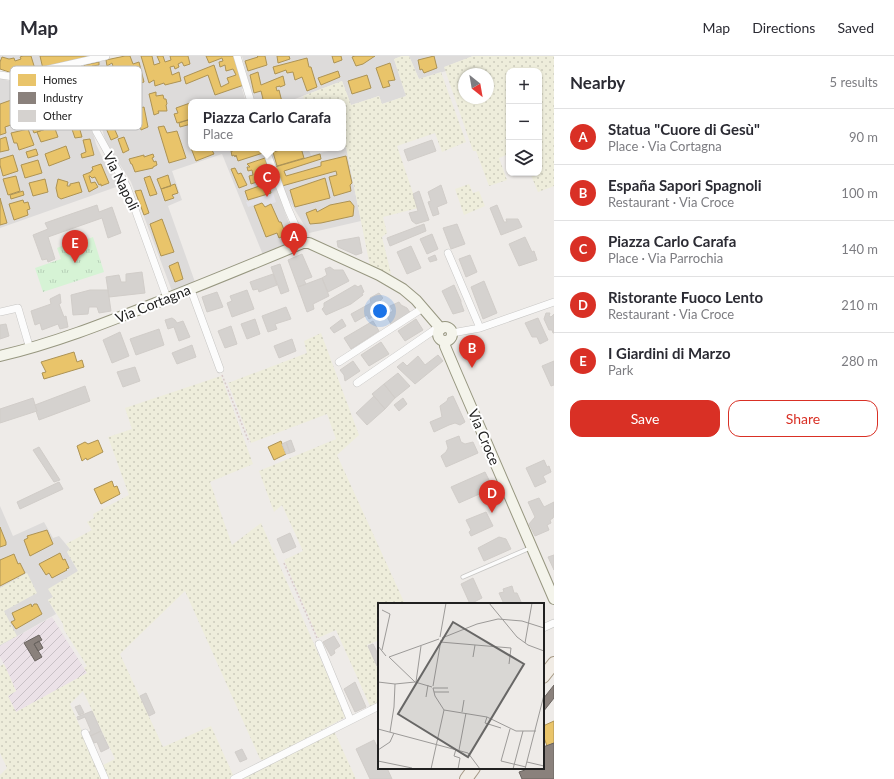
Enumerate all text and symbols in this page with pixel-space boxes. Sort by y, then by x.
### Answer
text: Map [20,16,58,39]
text: Map [703,19,730,36]
text: Directions [752,19,815,36]
text: Saved [837,19,874,36]
legend [10,66,142,130]
north arrow [458,68,494,104]
map controls [506,68,542,176]
button: + [506,68,542,104]
text: Nearby [570,72,625,93]
text: Homes [43,73,77,86]
text: 5 results [830,74,878,90]
text: Industry [43,91,83,104]
popup [188,99,346,151]
button: − [506,104,542,140]
text: Piazza Carlo Carafa [203,108,331,126]
text: Other [43,109,72,122]
text: Statua "Cuore di Gesù" [608,120,760,138]
text: Place [203,126,233,142]
text: A [578,129,588,145]
text: 90 m [849,129,878,145]
text: Place · Via Cortagna [608,138,722,154]
button: layers [506,140,542,176]
street label: Via Napoli [100,149,143,213]
pin: C [254,164,280,197]
text: España Sapori Spagnoli [608,176,762,194]
text: B [579,185,587,201]
text: 100 m [841,185,878,201]
text: Restaurant · Via Croce [608,194,734,210]
pin: A [281,223,307,256]
pin: E [62,230,88,263]
text: Piazza Carlo Carafa [608,232,736,250]
text: C [579,241,587,257]
text: 140 m [841,241,878,257]
text: Place · Via Parrochia [608,250,723,266]
street label: Via Cortagna [113,281,193,326]
text: Ristorante Fuoco Lento [608,288,763,306]
text: D [578,297,588,313]
text: 210 m [841,297,878,313]
your location [370,301,390,321]
text: Restaurant · Via Croce [608,306,734,322]
pin: B [459,335,485,368]
text: I Giardini di Marzo [608,344,731,362]
text: E [579,353,587,369]
text: 280 m [841,353,878,369]
text: Park [608,362,633,378]
button: Save [570,400,720,437]
button: Share [728,400,878,437]
street label: Via Croce [465,406,504,467]
pin: D [479,480,505,513]
inset map [378,603,544,769]

